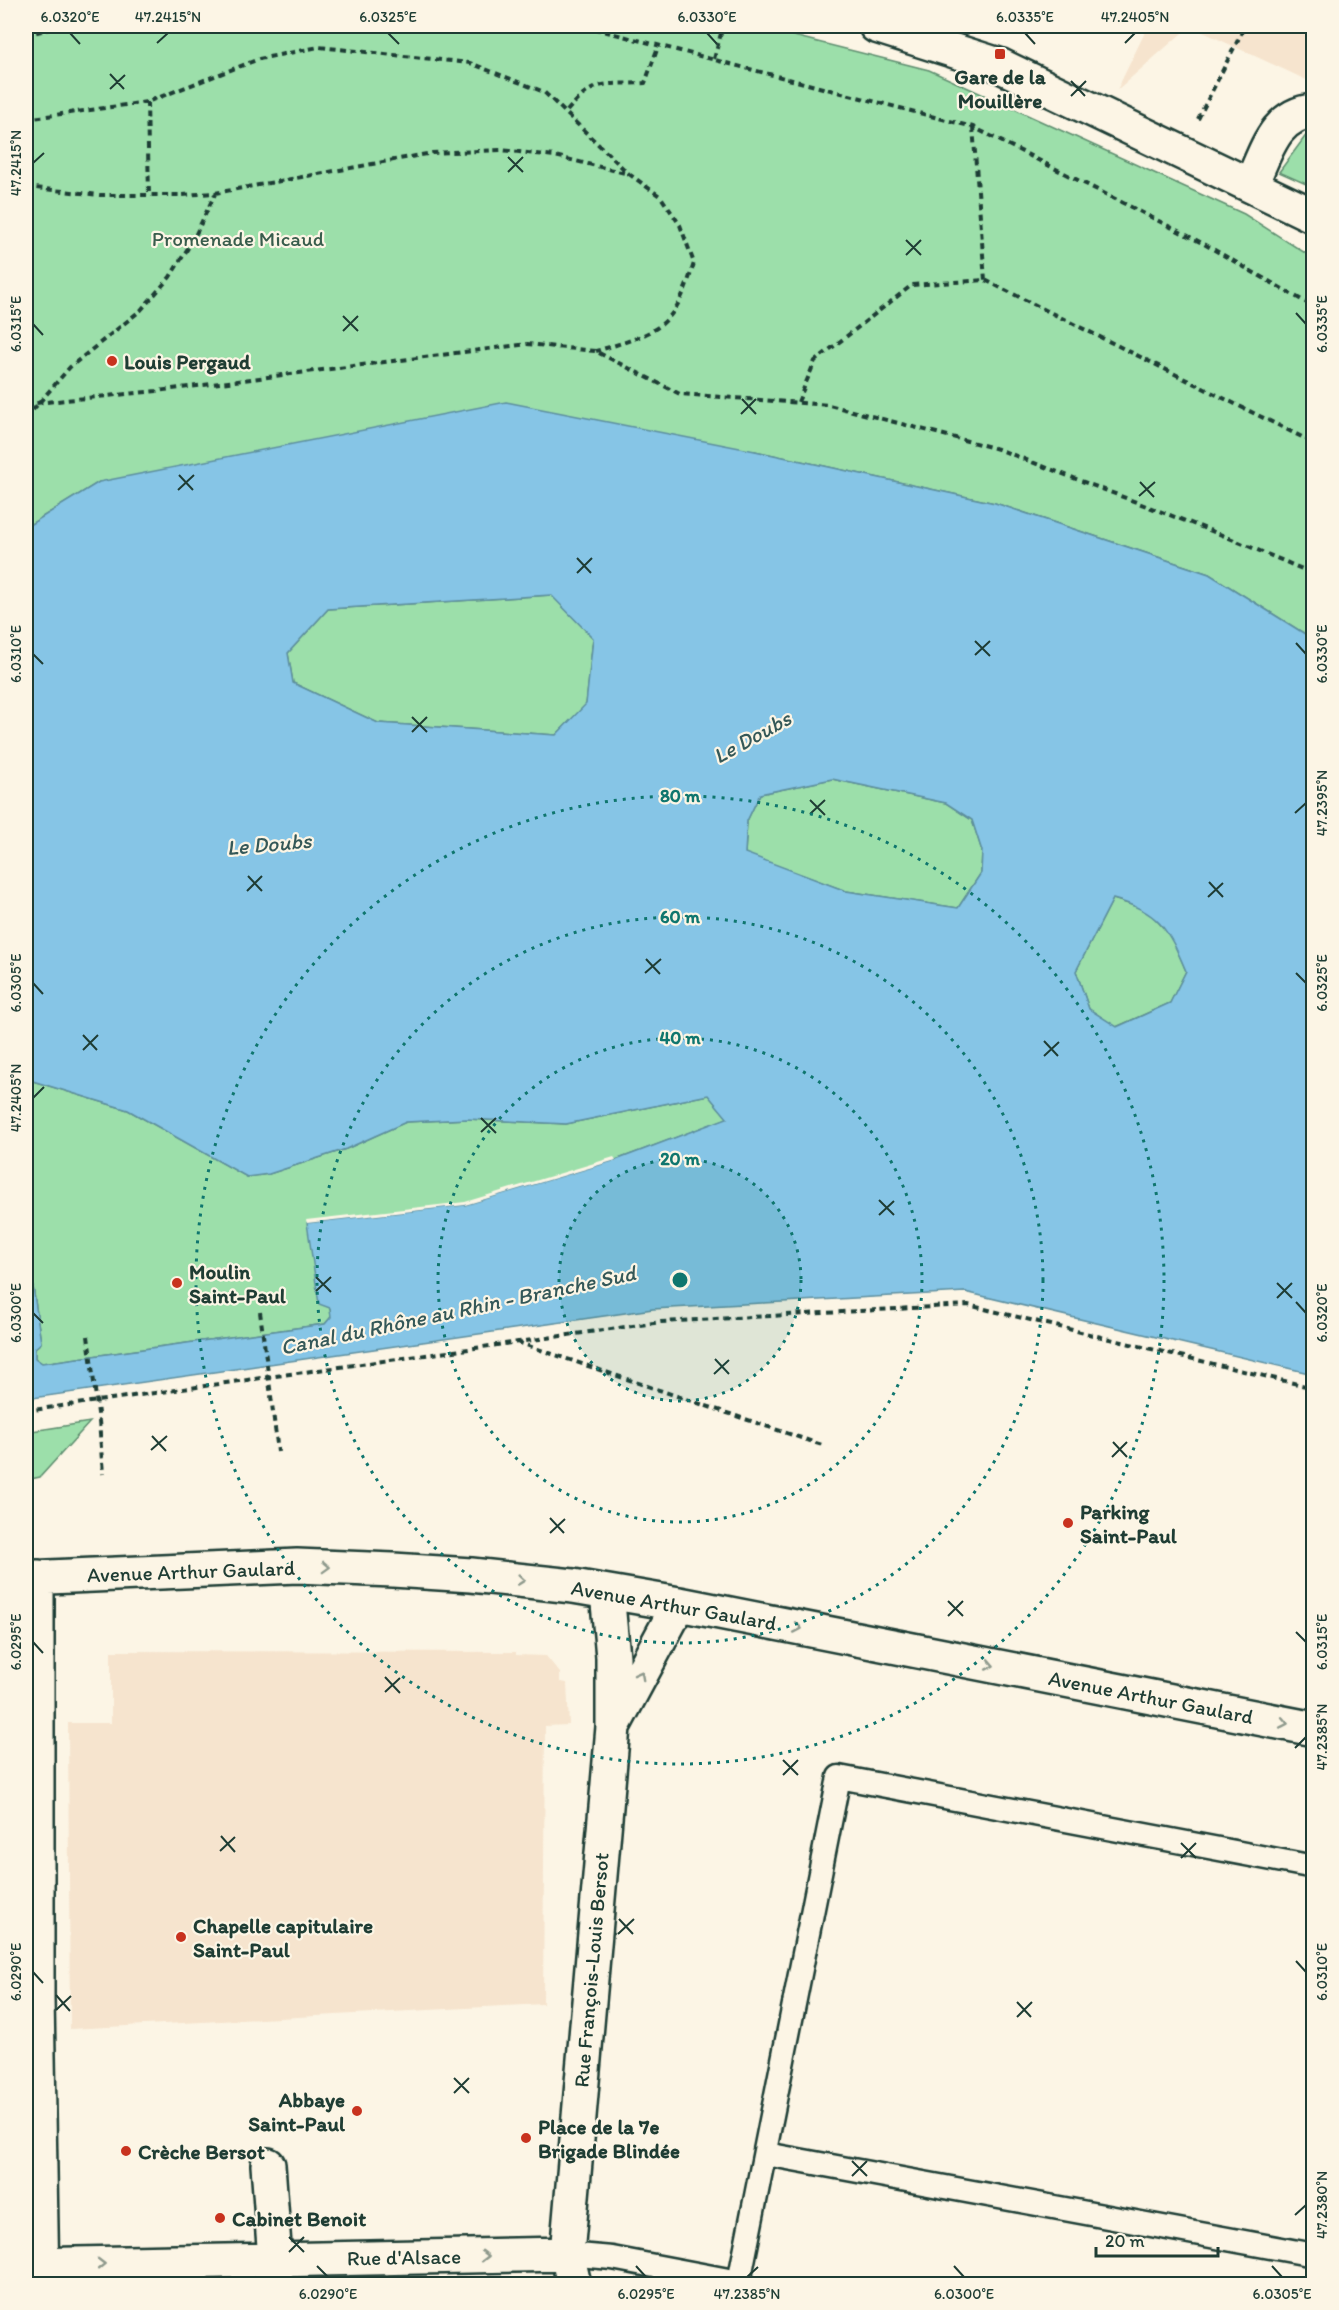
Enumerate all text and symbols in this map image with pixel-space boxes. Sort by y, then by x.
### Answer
text: 6.0320°E [41,8,99,26]
text: 47.2415°N [135,8,201,26]
text: 6.0325°E [359,8,417,26]
text: 6.0330°E [677,8,737,26]
text: 6.0335°E [996,8,1054,26]
text: 47.2405°N [1101,8,1169,26]
marker: Gare de la Mouillère [993,47,1007,61]
place label: Gare de la Mouillère [954,64,1047,113]
text: 47.2415°N [7,130,25,196]
park label: Promenade Micaud [152,226,325,251]
text: 6.0335°E [1313,295,1331,353]
text: 6.0315°E [7,296,25,352]
place label: Louis Pergaud [124,349,251,375]
marker: Louis Pergaud [105,354,119,368]
text: 6.0330°E [1313,624,1331,684]
text: 6.0310°E [7,625,25,683]
water label: Le Doubs [708,704,797,769]
text: 47.2395°N [1313,770,1331,836]
text: 80 m [660,785,701,807]
water label: Le Doubs [225,827,314,861]
text: 60 m [660,906,701,928]
text: 6.0305°E [7,954,25,1012]
text: 6.0325°E [1313,954,1331,1012]
text: 40 m [659,1027,701,1049]
text: 47.2405°N [7,1064,25,1132]
text: 20 m [660,1148,701,1170]
place label: Moulin Saint-Paul [189,1259,287,1308]
water label: Canal du Rhône au Rhin - Branche Sud [278,1259,640,1361]
centre of rings [670,1270,690,1290]
marker: Moulin Saint-Paul [170,1276,184,1290]
text: 6.0300°E [7,1283,25,1343]
text: 6.0320°E [1313,1284,1331,1342]
place label: Parking Saint-Paul [1080,1499,1178,1548]
marker: Parking Saint-Paul [1061,1516,1075,1530]
street label: Avenue Arthur Gaulard [87,1555,296,1587]
one-way arrow [322,1561,331,1574]
one-way arrow [516,1573,525,1586]
street label: Avenue Arthur Gaulard [569,1575,779,1635]
text: 6.0295°E [7,1613,25,1671]
text: 6.0315°E [1313,1614,1331,1670]
one-way arrow [793,1621,803,1634]
one-way arrow [984,1658,994,1671]
street label: Avenue Arthur Gaulard [1046,1665,1256,1729]
one-way arrow [633,1671,644,1681]
text: 47.2385°N [1313,1704,1331,1770]
one-way arrow [1279,1716,1289,1729]
street label: Rue François-Louis Bersot [568,1851,614,2089]
place label: Chapelle capitulaire Saint-Paul [193,1913,373,1962]
marker: Chapelle capitulaire Saint-Paul [174,1930,188,1944]
text: 6.0290°E [7,1943,25,2001]
text: 6.0310°E [1313,1943,1331,2001]
place label: Abbaye Saint-Paul [248,2087,346,2136]
marker: Abbaye Saint-Paul [350,2104,364,2118]
place label: Place de la 7e Brigade Blindée [538,2114,680,2164]
marker: Place de la 7e Brigade Blindée [519,2131,533,2145]
place label: Crèche Bersot [138,2139,265,2164]
marker: Crèche Bersot [119,2144,133,2158]
text: 47.2380°N [1313,2171,1331,2239]
place label: Cabinet Benoit [232,2206,366,2231]
marker: Cabinet Benoit [213,2211,227,2225]
scale bar [1096,2220,1218,2258]
text: 20 m [1105,2230,1145,2252]
street label: Rue d'Alsace [347,2244,461,2270]
one-way arrow [480,2250,489,2262]
one-way arrow [96,2257,105,2270]
text: 6.0290°E [299,2285,357,2303]
text: 6.0295°E [617,2285,675,2303]
text: 47.2385°N [714,2285,780,2303]
text: 6.0300°E [934,2285,994,2303]
text: 6.0305°E [1253,2285,1311,2303]

